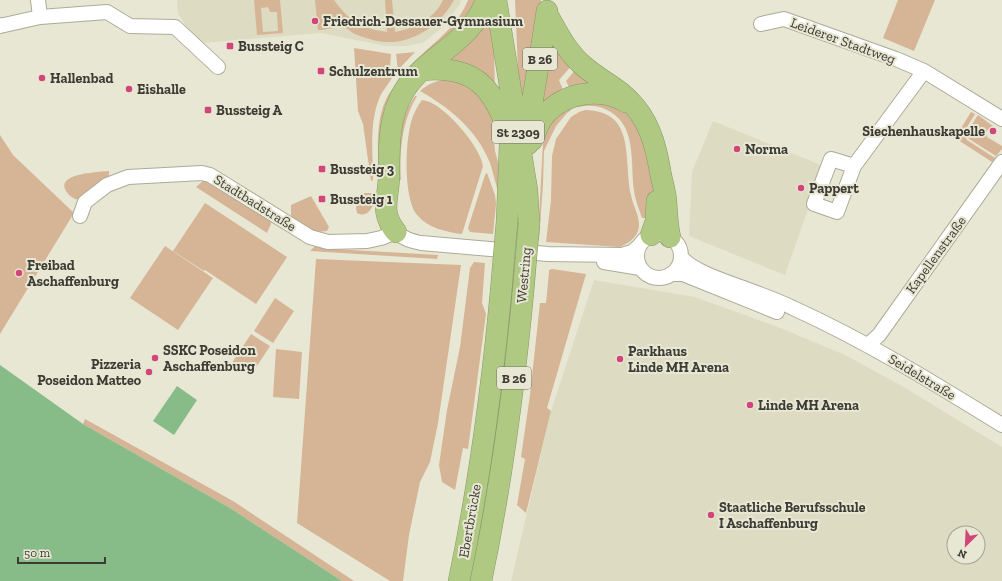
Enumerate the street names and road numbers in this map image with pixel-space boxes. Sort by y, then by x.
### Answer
street label: Leiderer Stadtweg [788,14,898,68]
road number: B 26 [523,48,557,70]
road number: St 2309 [492,121,544,143]
street label: Stadtbadstraße [211,171,300,235]
street label: Kapellenstraße [902,213,970,297]
street label: Westring [513,246,535,304]
street label: Seidelstraße [885,350,959,404]
road number: B 26 [497,367,531,389]
street label: Ebertbrücke [455,482,485,559]

